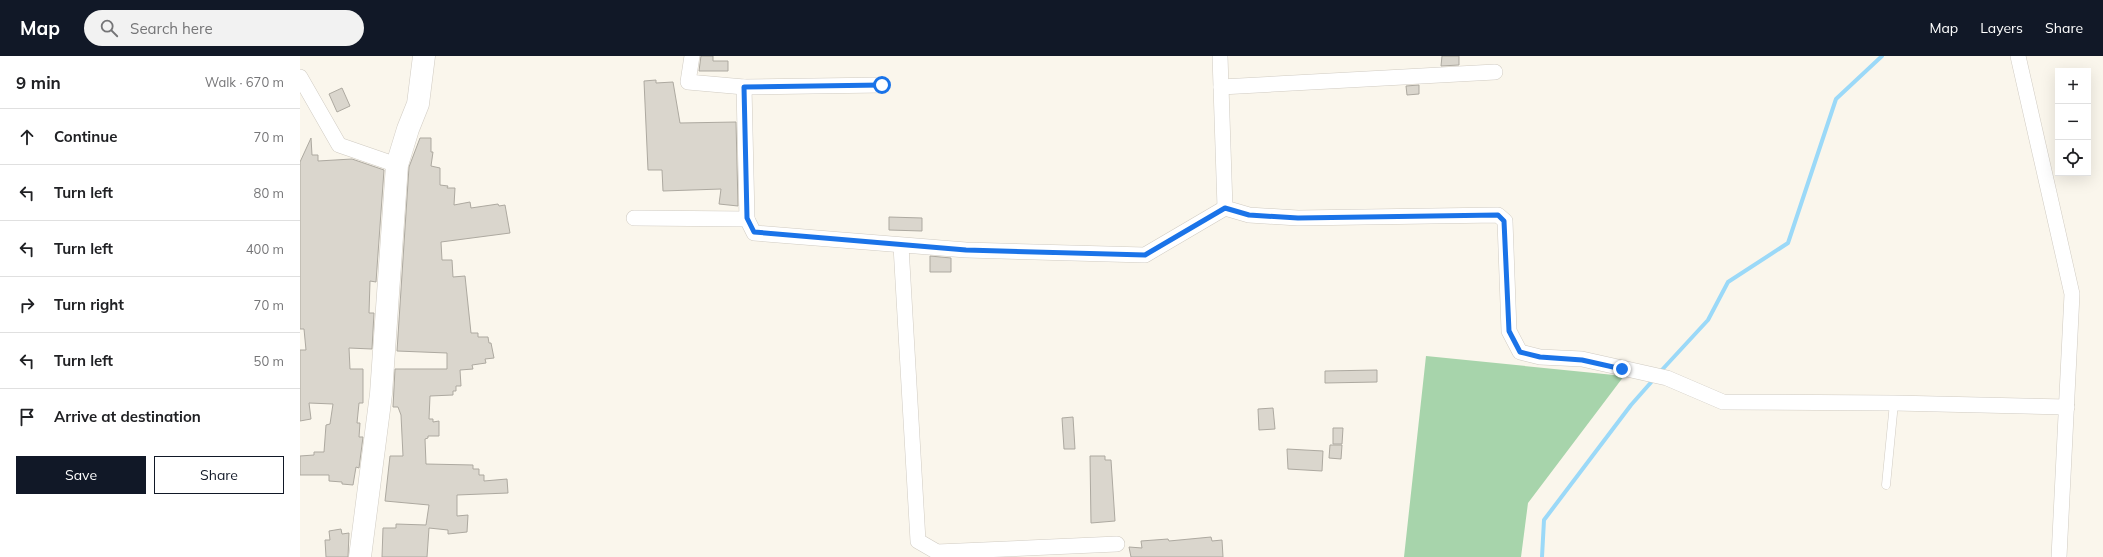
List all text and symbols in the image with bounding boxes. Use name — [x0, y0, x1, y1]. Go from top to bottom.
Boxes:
search box — [84, 10, 364, 46]
text: Map — [20, 16, 60, 40]
icon: search — [98, 17, 120, 39]
text: Search here — [130, 19, 213, 38]
text: Map — [1929, 19, 1958, 37]
text: Layers — [1980, 19, 2023, 37]
text: Share — [2045, 19, 2083, 37]
map controls — [2055, 68, 2091, 176]
button: + — [2055, 68, 2091, 104]
text: 9 min — [16, 72, 61, 93]
text: Walk · 670 m — [205, 74, 284, 90]
route start — [873, 76, 891, 94]
button: − — [2055, 104, 2091, 140]
icon: ahead — [16, 126, 38, 148]
text: Continue — [54, 127, 117, 146]
text: 70 m — [254, 129, 284, 145]
button: locate — [2055, 140, 2091, 176]
icon: left — [16, 182, 38, 204]
text: Turn left — [54, 183, 113, 202]
text: 80 m — [254, 185, 284, 201]
icon: left — [16, 238, 38, 260]
text: Turn left — [54, 239, 113, 258]
text: 400 m — [246, 241, 284, 257]
icon: right — [16, 294, 38, 316]
text: Turn right — [54, 295, 124, 314]
text: 70 m — [254, 297, 284, 313]
icon: left — [16, 350, 38, 372]
text: Turn left — [54, 351, 113, 370]
text: 50 m — [254, 353, 284, 369]
route end — [1613, 360, 1631, 378]
icon: arrive — [16, 406, 38, 428]
text: Arrive at destination — [54, 407, 201, 426]
button: Save — [16, 456, 146, 494]
button: Share — [154, 456, 284, 494]

